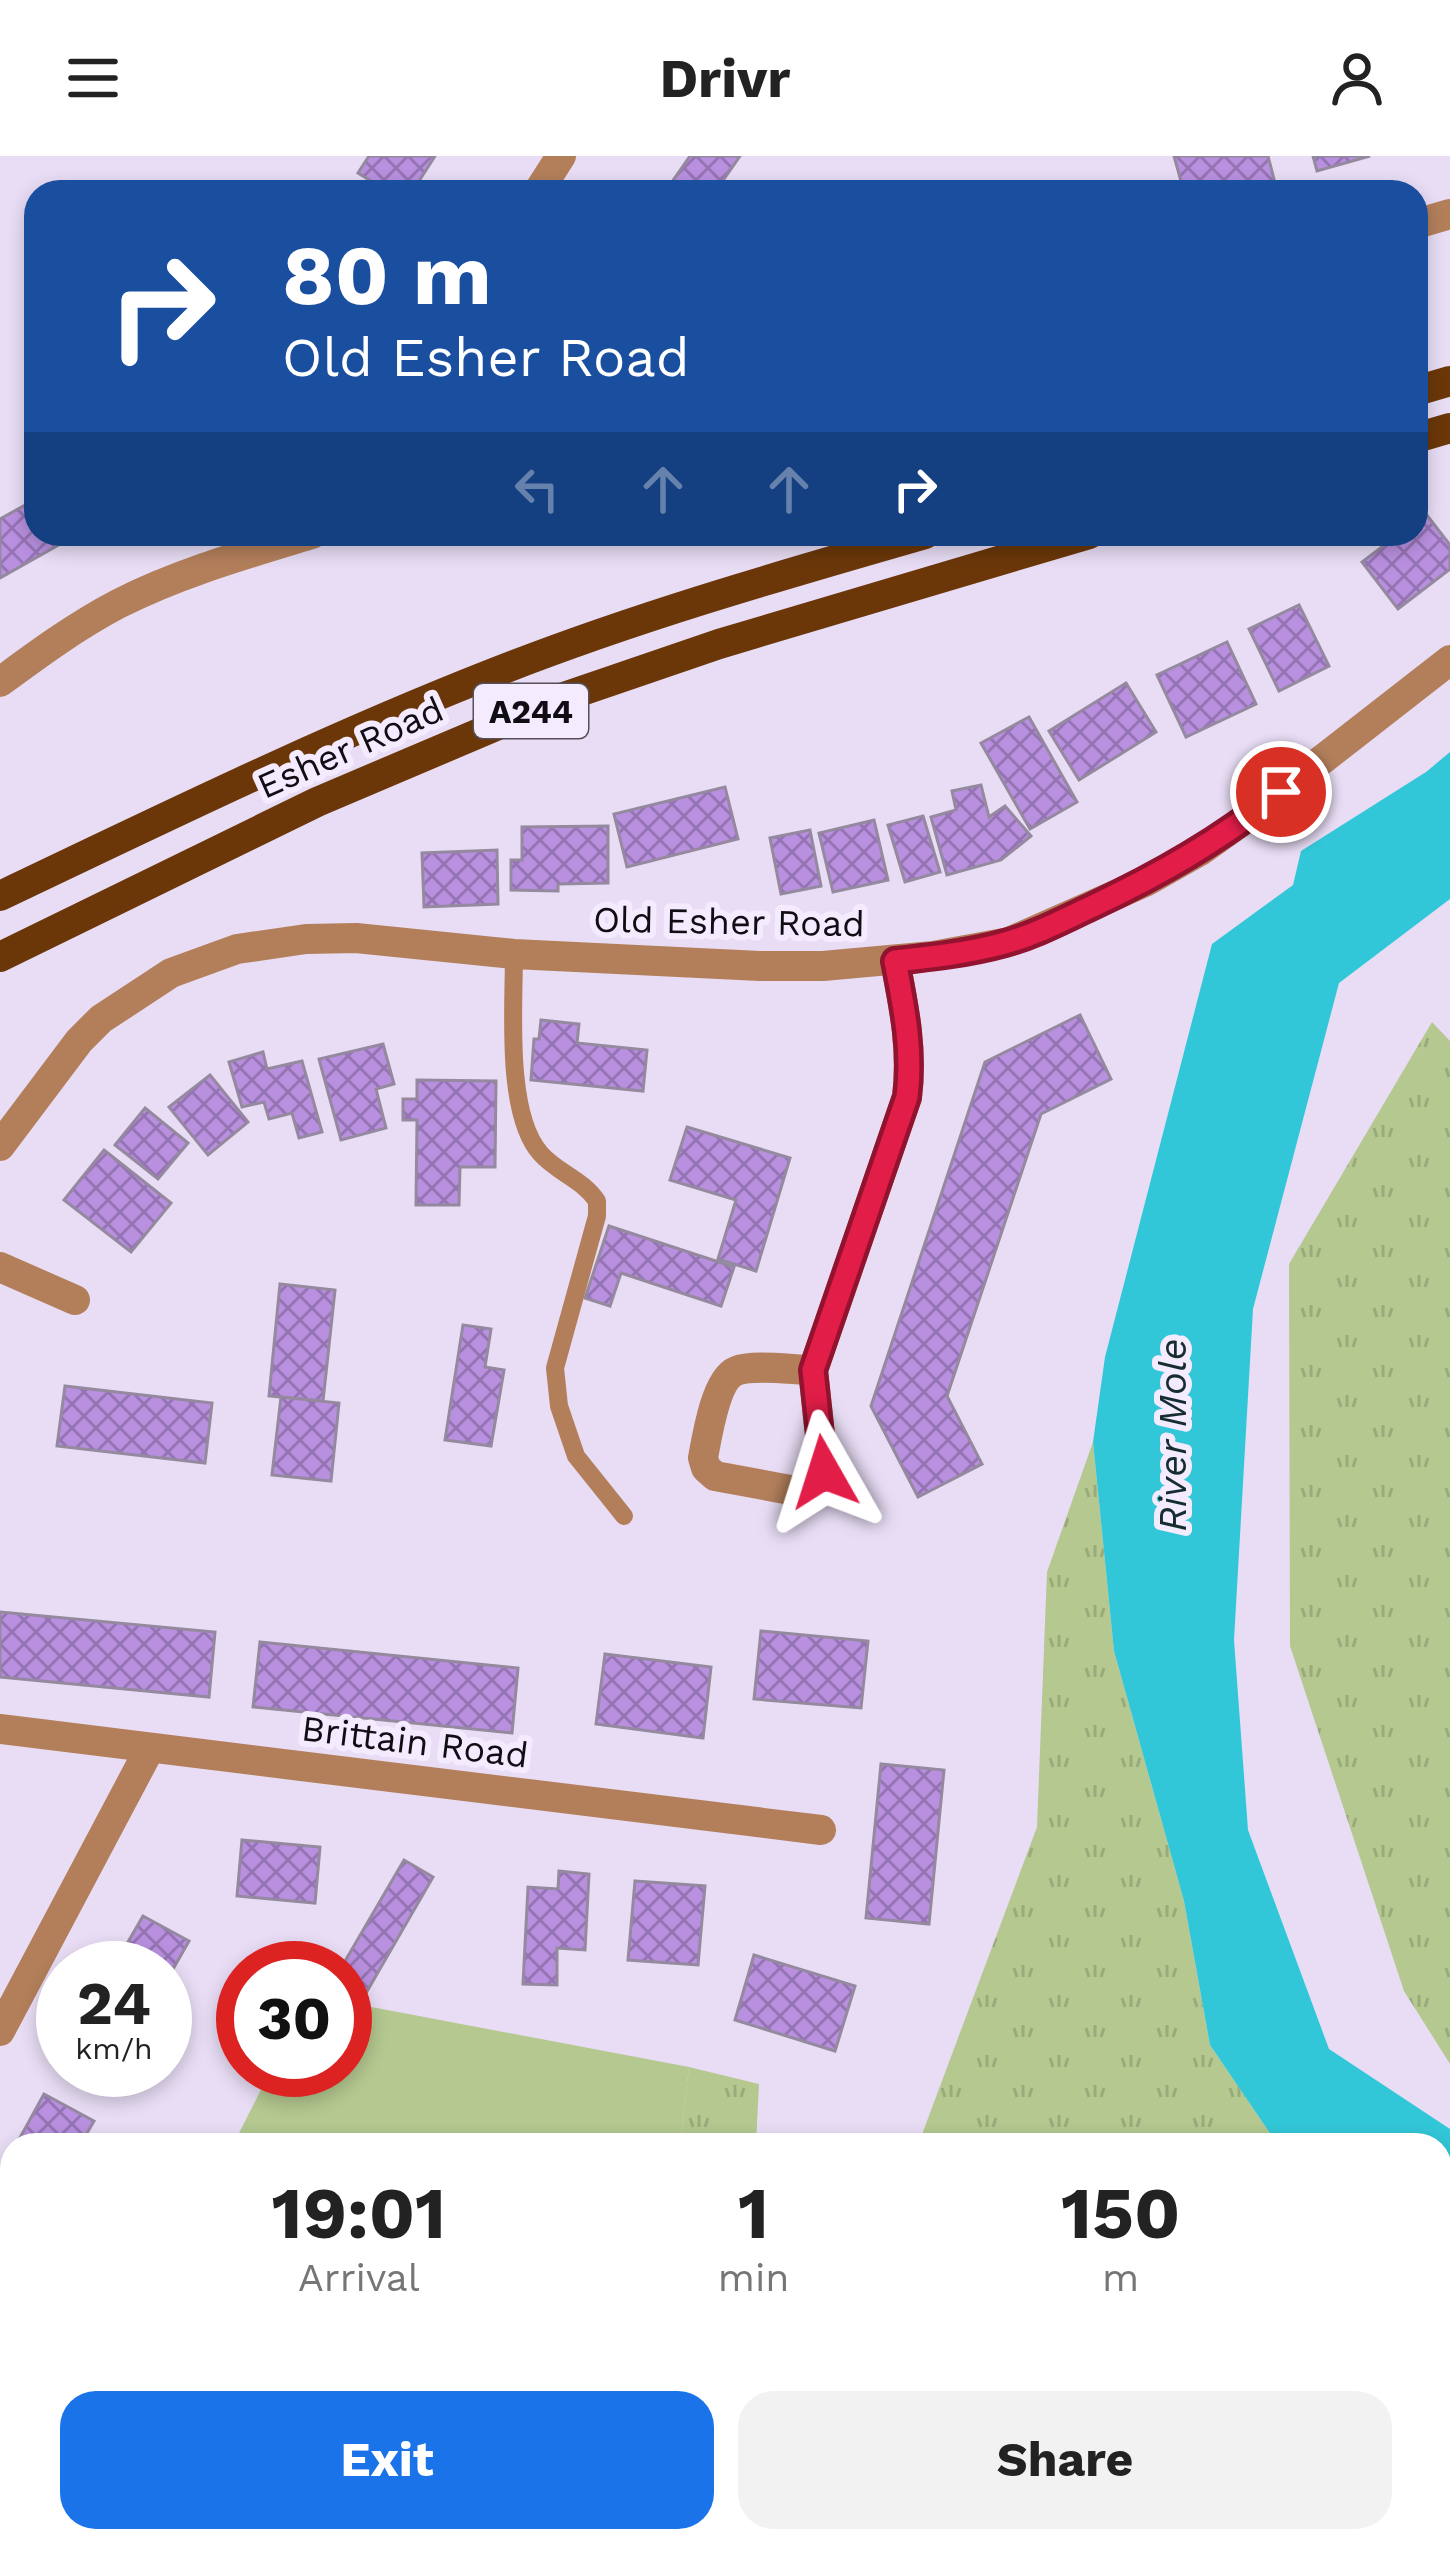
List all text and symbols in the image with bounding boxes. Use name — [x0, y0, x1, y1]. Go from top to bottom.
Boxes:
icon: menu — [60, 45, 126, 111]
icon: person — [1324, 45, 1390, 111]
text: Drivr — [659, 47, 791, 110]
text: 80 m — [282, 226, 492, 324]
icon: right — [84, 228, 240, 384]
text: Old Esher Road — [282, 326, 690, 389]
icon: left — [504, 456, 570, 522]
icon: ahead — [630, 456, 696, 522]
icon: ahead — [756, 456, 822, 522]
icon: right — [882, 456, 948, 522]
road number: A244 — [474, 684, 588, 738]
street label: Esher Road — [251, 688, 450, 808]
pin — [1230, 741, 1332, 843]
icon: arrive — [1248, 759, 1314, 825]
street label: Old Esher Road — [593, 899, 865, 945]
water label: River Mole — [1150, 1338, 1195, 1532]
position arrow — [761, 1409, 887, 1535]
street label: Brittain Road — [299, 1707, 531, 1777]
speed limit sign: 30 — [216, 1941, 372, 2097]
text: 24 — [77, 1968, 151, 2039]
text: km/h — [75, 2031, 153, 2066]
text: 19:01 — [272, 2171, 446, 2255]
text: 1 — [738, 2171, 769, 2255]
text: 150 — [1061, 2171, 1180, 2255]
text: Arrival — [298, 2255, 420, 2300]
text: min — [718, 2255, 789, 2300]
text: m — [1102, 2255, 1139, 2300]
button: Exit — [60, 2391, 714, 2529]
button: Share — [738, 2391, 1392, 2529]

